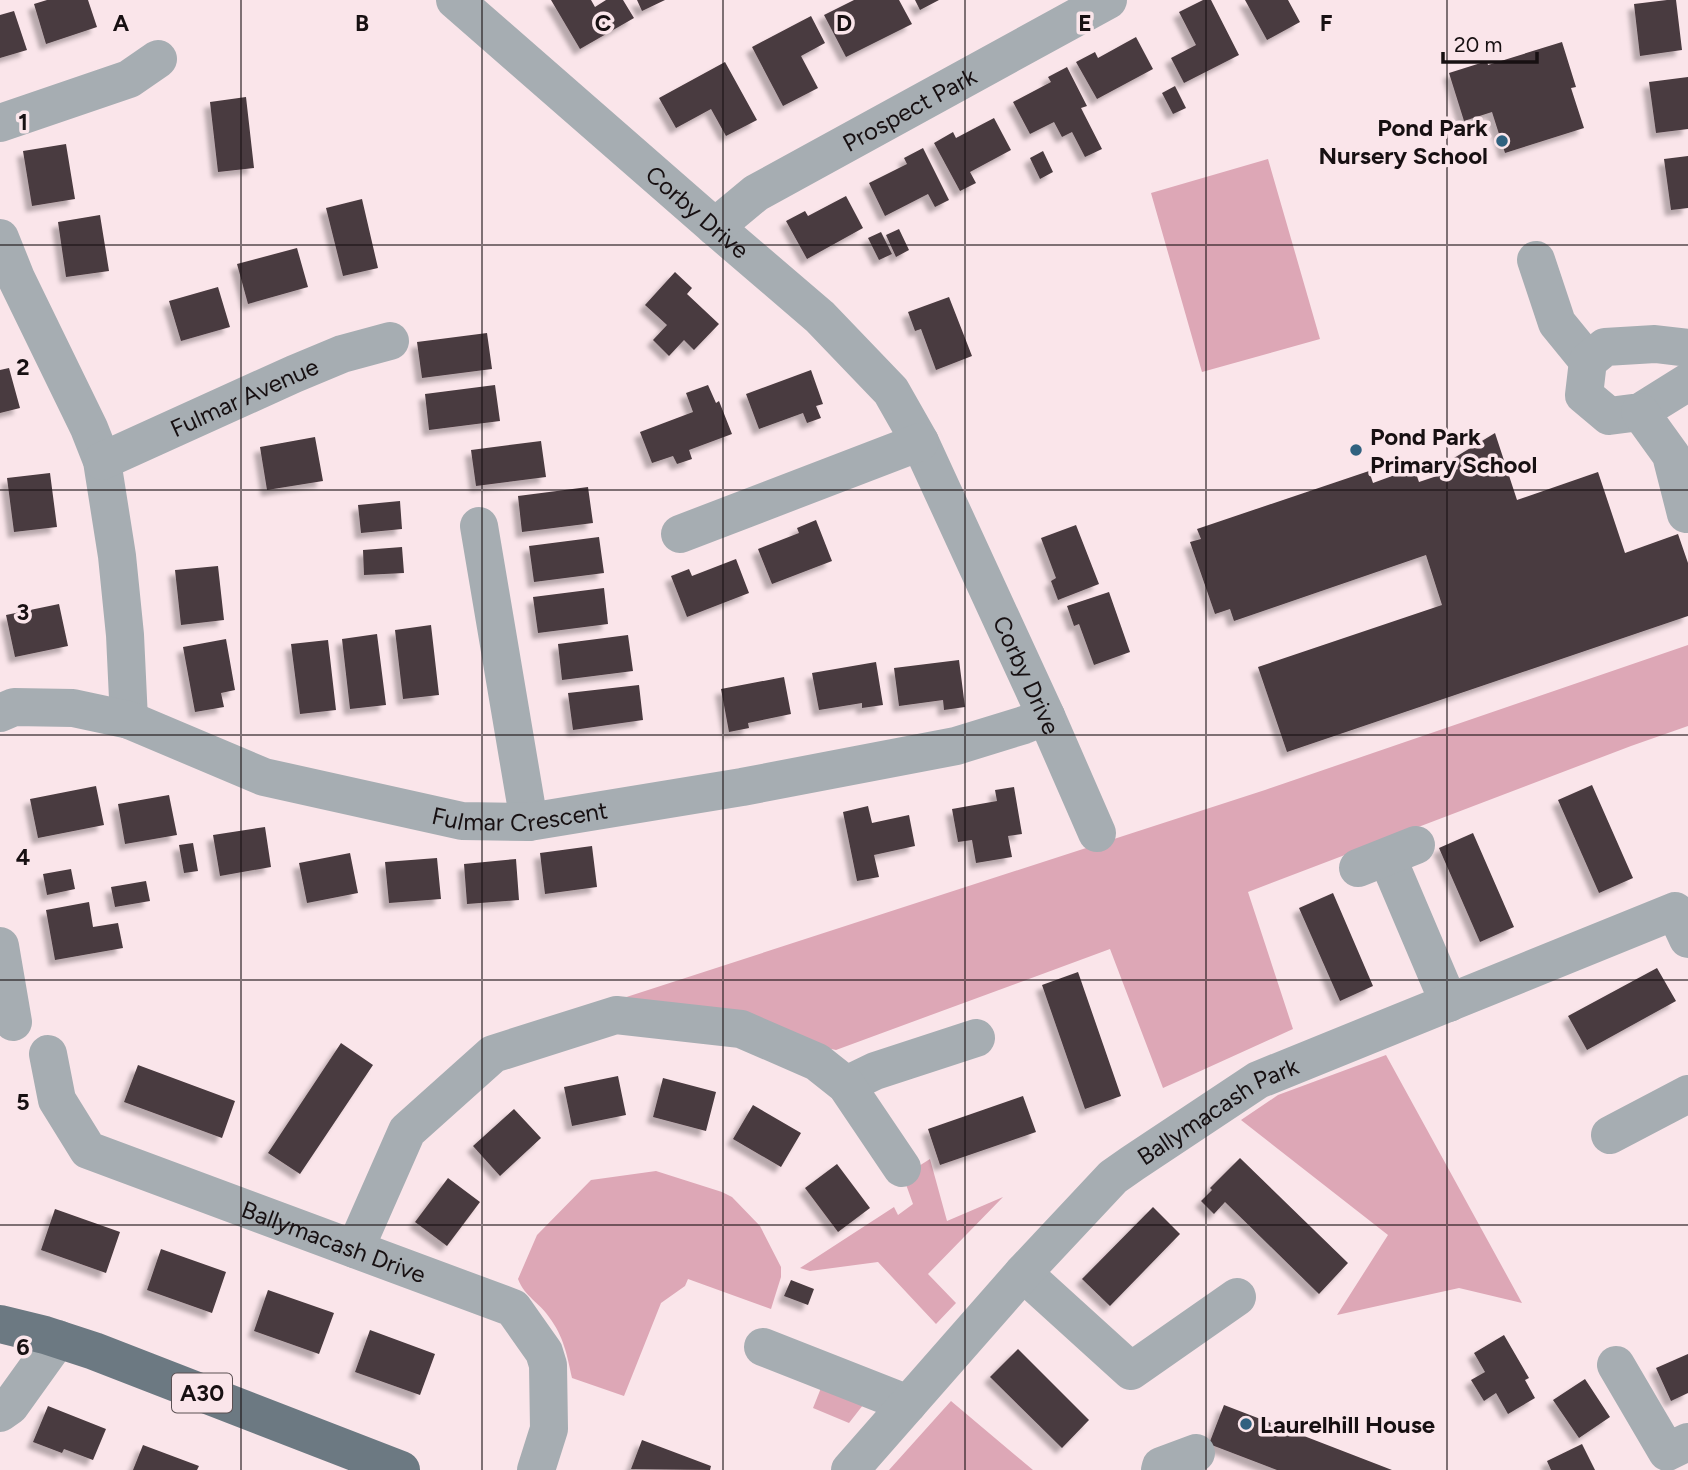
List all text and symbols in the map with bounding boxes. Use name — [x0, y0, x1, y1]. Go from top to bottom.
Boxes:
text: A — [113, 9, 130, 37]
text: B — [355, 9, 369, 37]
text: C — [595, 9, 612, 37]
text: D — [836, 9, 852, 37]
text: E — [1078, 9, 1092, 37]
text: F — [1320, 9, 1333, 37]
scale bar — [1443, 21, 1538, 65]
text: 20 m — [1454, 32, 1502, 57]
street label: Prospect Park — [837, 61, 981, 157]
text: 1 — [18, 108, 28, 136]
place label: Pond Park Nursery School — [1318, 113, 1488, 170]
marker: Pond Park Nursery School — [1494, 133, 1510, 149]
street label: Corby Drive — [640, 159, 755, 264]
street label: Fulmar Avenue — [165, 351, 323, 443]
text: 2 — [16, 353, 30, 381]
place label: Pond Park Primary School — [1370, 422, 1537, 479]
marker: Pond Park Primary School — [1348, 442, 1364, 458]
text: 3 — [17, 598, 29, 626]
street label: Corby Drive — [987, 611, 1067, 739]
street label: Fulmar Crescent — [429, 795, 610, 837]
text: 4 — [16, 843, 30, 871]
street label: Ballymacash Park — [1131, 1051, 1303, 1171]
text: 5 — [16, 1088, 30, 1116]
street label: Ballymacash Drive — [238, 1194, 430, 1289]
text: 6 — [16, 1333, 30, 1361]
road number: A30 — [172, 1374, 232, 1412]
place label: Laurelhill House — [1260, 1410, 1435, 1439]
marker: Laurelhill House — [1238, 1416, 1254, 1432]

